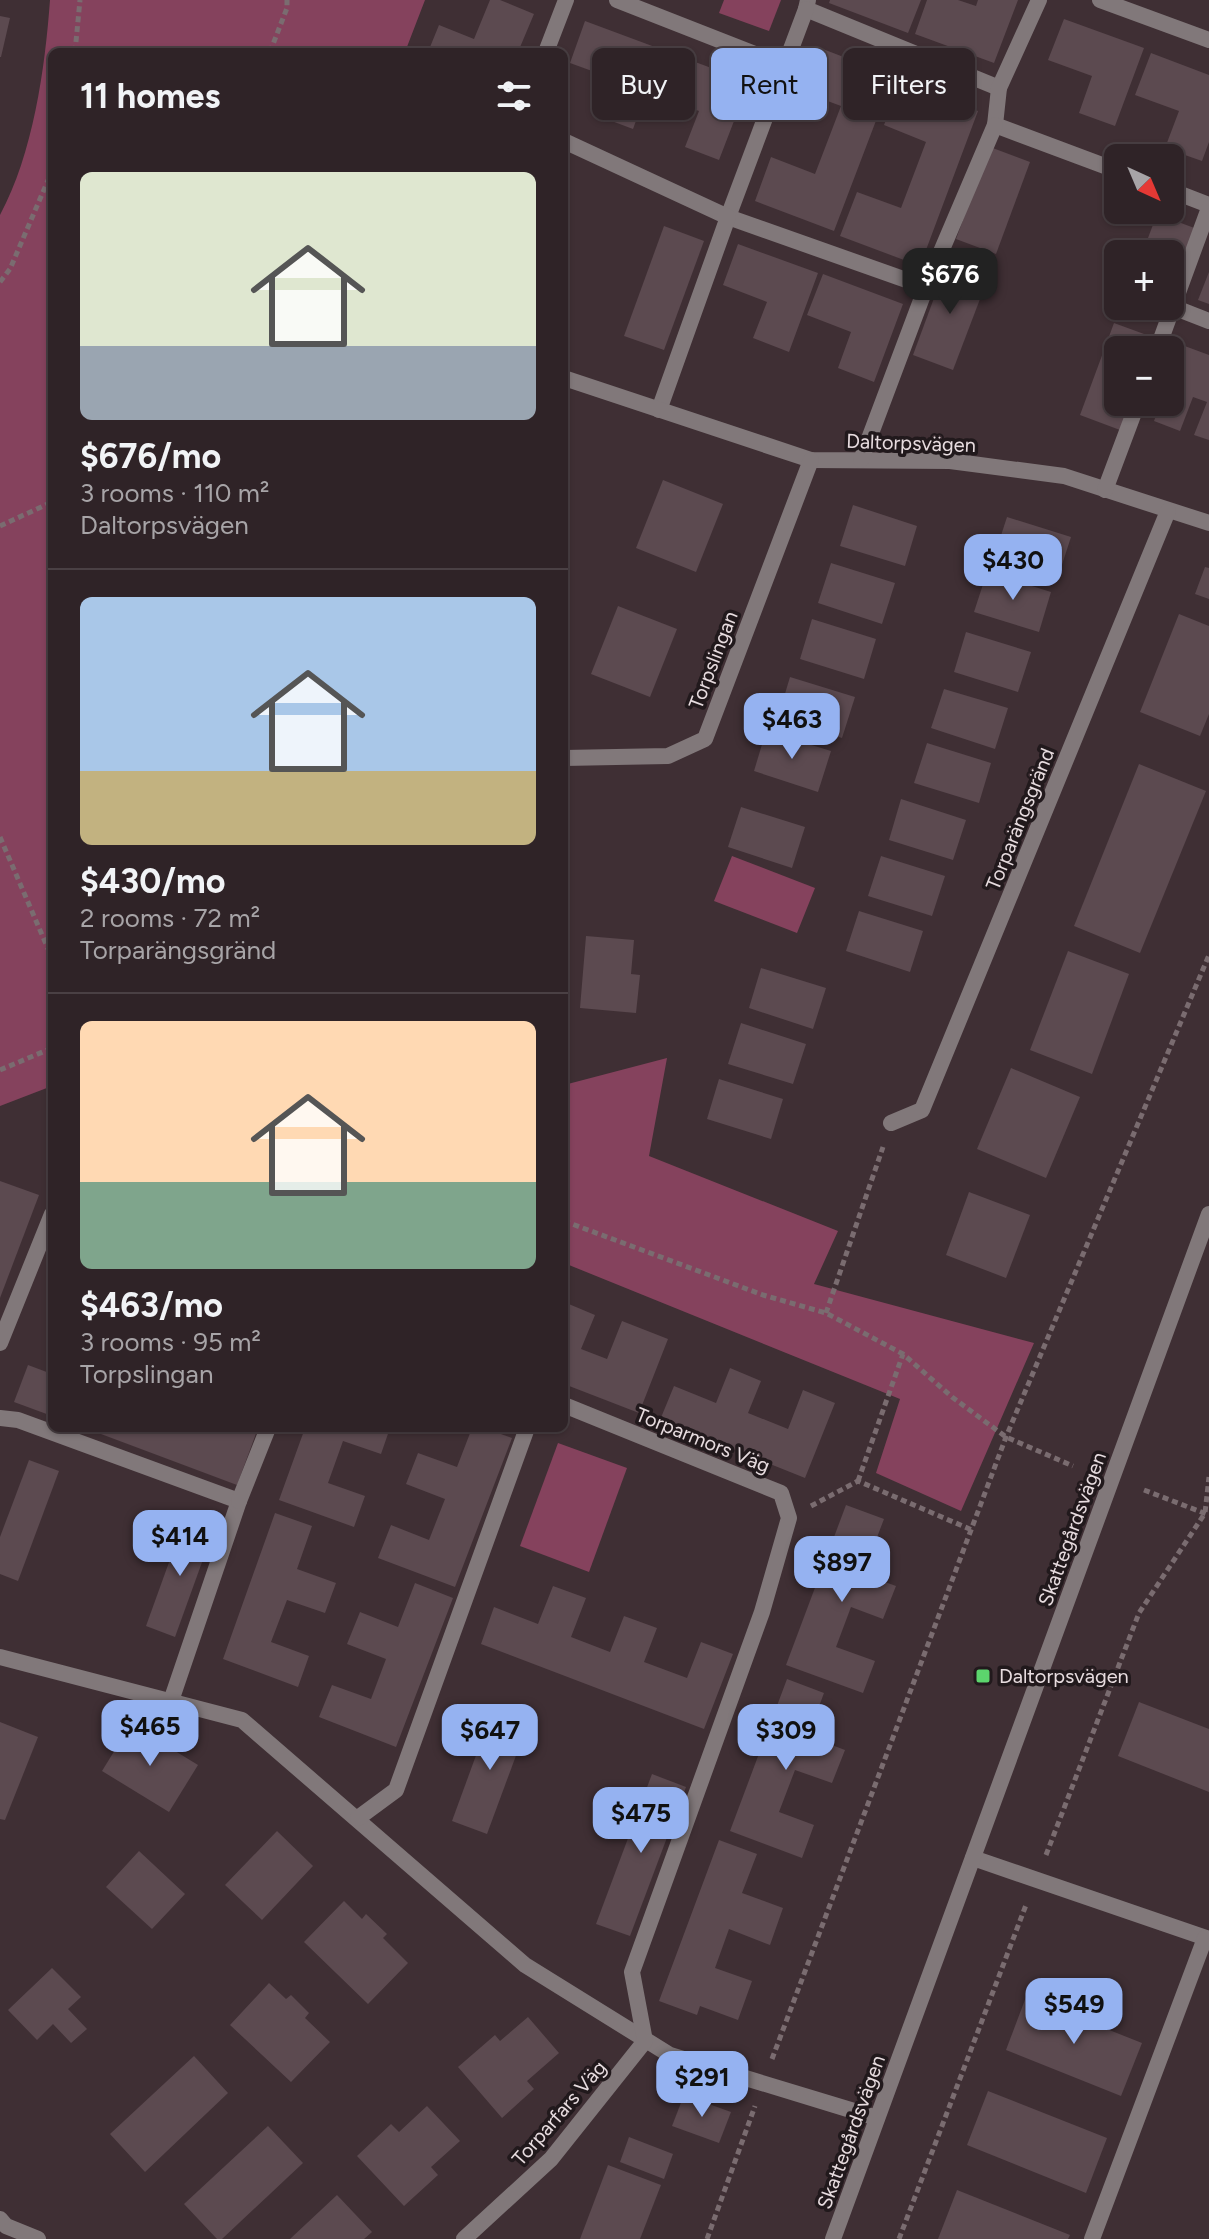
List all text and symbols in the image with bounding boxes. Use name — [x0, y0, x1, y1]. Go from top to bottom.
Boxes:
chip: Buy — [592, 48, 695, 120]
chip: Rent — [711, 48, 827, 120]
chip: Filters — [843, 48, 975, 120]
icon: filters — [492, 74, 536, 118]
text: 11 homes — [80, 76, 220, 117]
north arrow — [1104, 144, 1184, 224]
map controls — [1104, 144, 1184, 416]
icon: home — [236, 224, 380, 368]
button: + — [1104, 240, 1184, 320]
pin: $676 — [903, 248, 997, 316]
text: $676 — [920, 258, 980, 290]
button: − — [1104, 336, 1184, 416]
street label: Daltorpsvägen — [846, 429, 976, 457]
text: $676/mo — [80, 436, 221, 477]
text: 3 rooms · 110 m² — [80, 477, 269, 509]
text: Daltorpsvägen — [80, 509, 249, 541]
pin: $430 — [966, 534, 1060, 602]
text: $430 — [982, 544, 1044, 576]
street label: Torpslingan — [683, 608, 743, 712]
icon: home — [236, 649, 380, 793]
pin: $463 — [745, 693, 839, 761]
text: $463 — [762, 703, 822, 735]
street label: Torparängsgränd — [981, 745, 1059, 893]
text: $430/mo — [80, 861, 225, 902]
text: 2 rooms · 72 m² — [80, 902, 260, 934]
text: Torparängsgränd — [80, 934, 276, 966]
icon: home — [236, 1073, 380, 1217]
text: $463/mo — [80, 1285, 223, 1326]
text: 3 rooms · 95 m² — [80, 1326, 261, 1358]
text: Torpslingan — [80, 1358, 213, 1390]
street label: Torparmors Väg — [633, 1402, 773, 1478]
street label: Skattegårdsvägen — [1033, 1449, 1111, 1609]
pin: $414 — [133, 1510, 227, 1578]
text: $414 — [151, 1520, 209, 1552]
pin: $897 — [795, 1536, 889, 1604]
text: $897 — [812, 1546, 872, 1578]
place label: Daltorpsvägen — [999, 1664, 1129, 1688]
marker: Daltorpsvägen — [974, 1667, 992, 1685]
pin: $465 — [103, 1700, 197, 1768]
pin: $647 — [443, 1704, 537, 1772]
pin: $309 — [739, 1704, 833, 1772]
text: $465 — [119, 1710, 181, 1742]
text: $647 — [460, 1714, 520, 1746]
text: $309 — [756, 1714, 816, 1746]
pin: $475 — [594, 1787, 688, 1855]
text: $475 — [611, 1797, 671, 1829]
pin: $549 — [1027, 1978, 1121, 2046]
text: $549 — [1043, 1988, 1105, 2020]
pin: $291 — [655, 2051, 749, 2119]
street label: Skattegårdsvägen — [812, 2052, 890, 2212]
street label: Torparfars Väg — [507, 2056, 611, 2170]
text: $291 — [674, 2061, 730, 2093]

